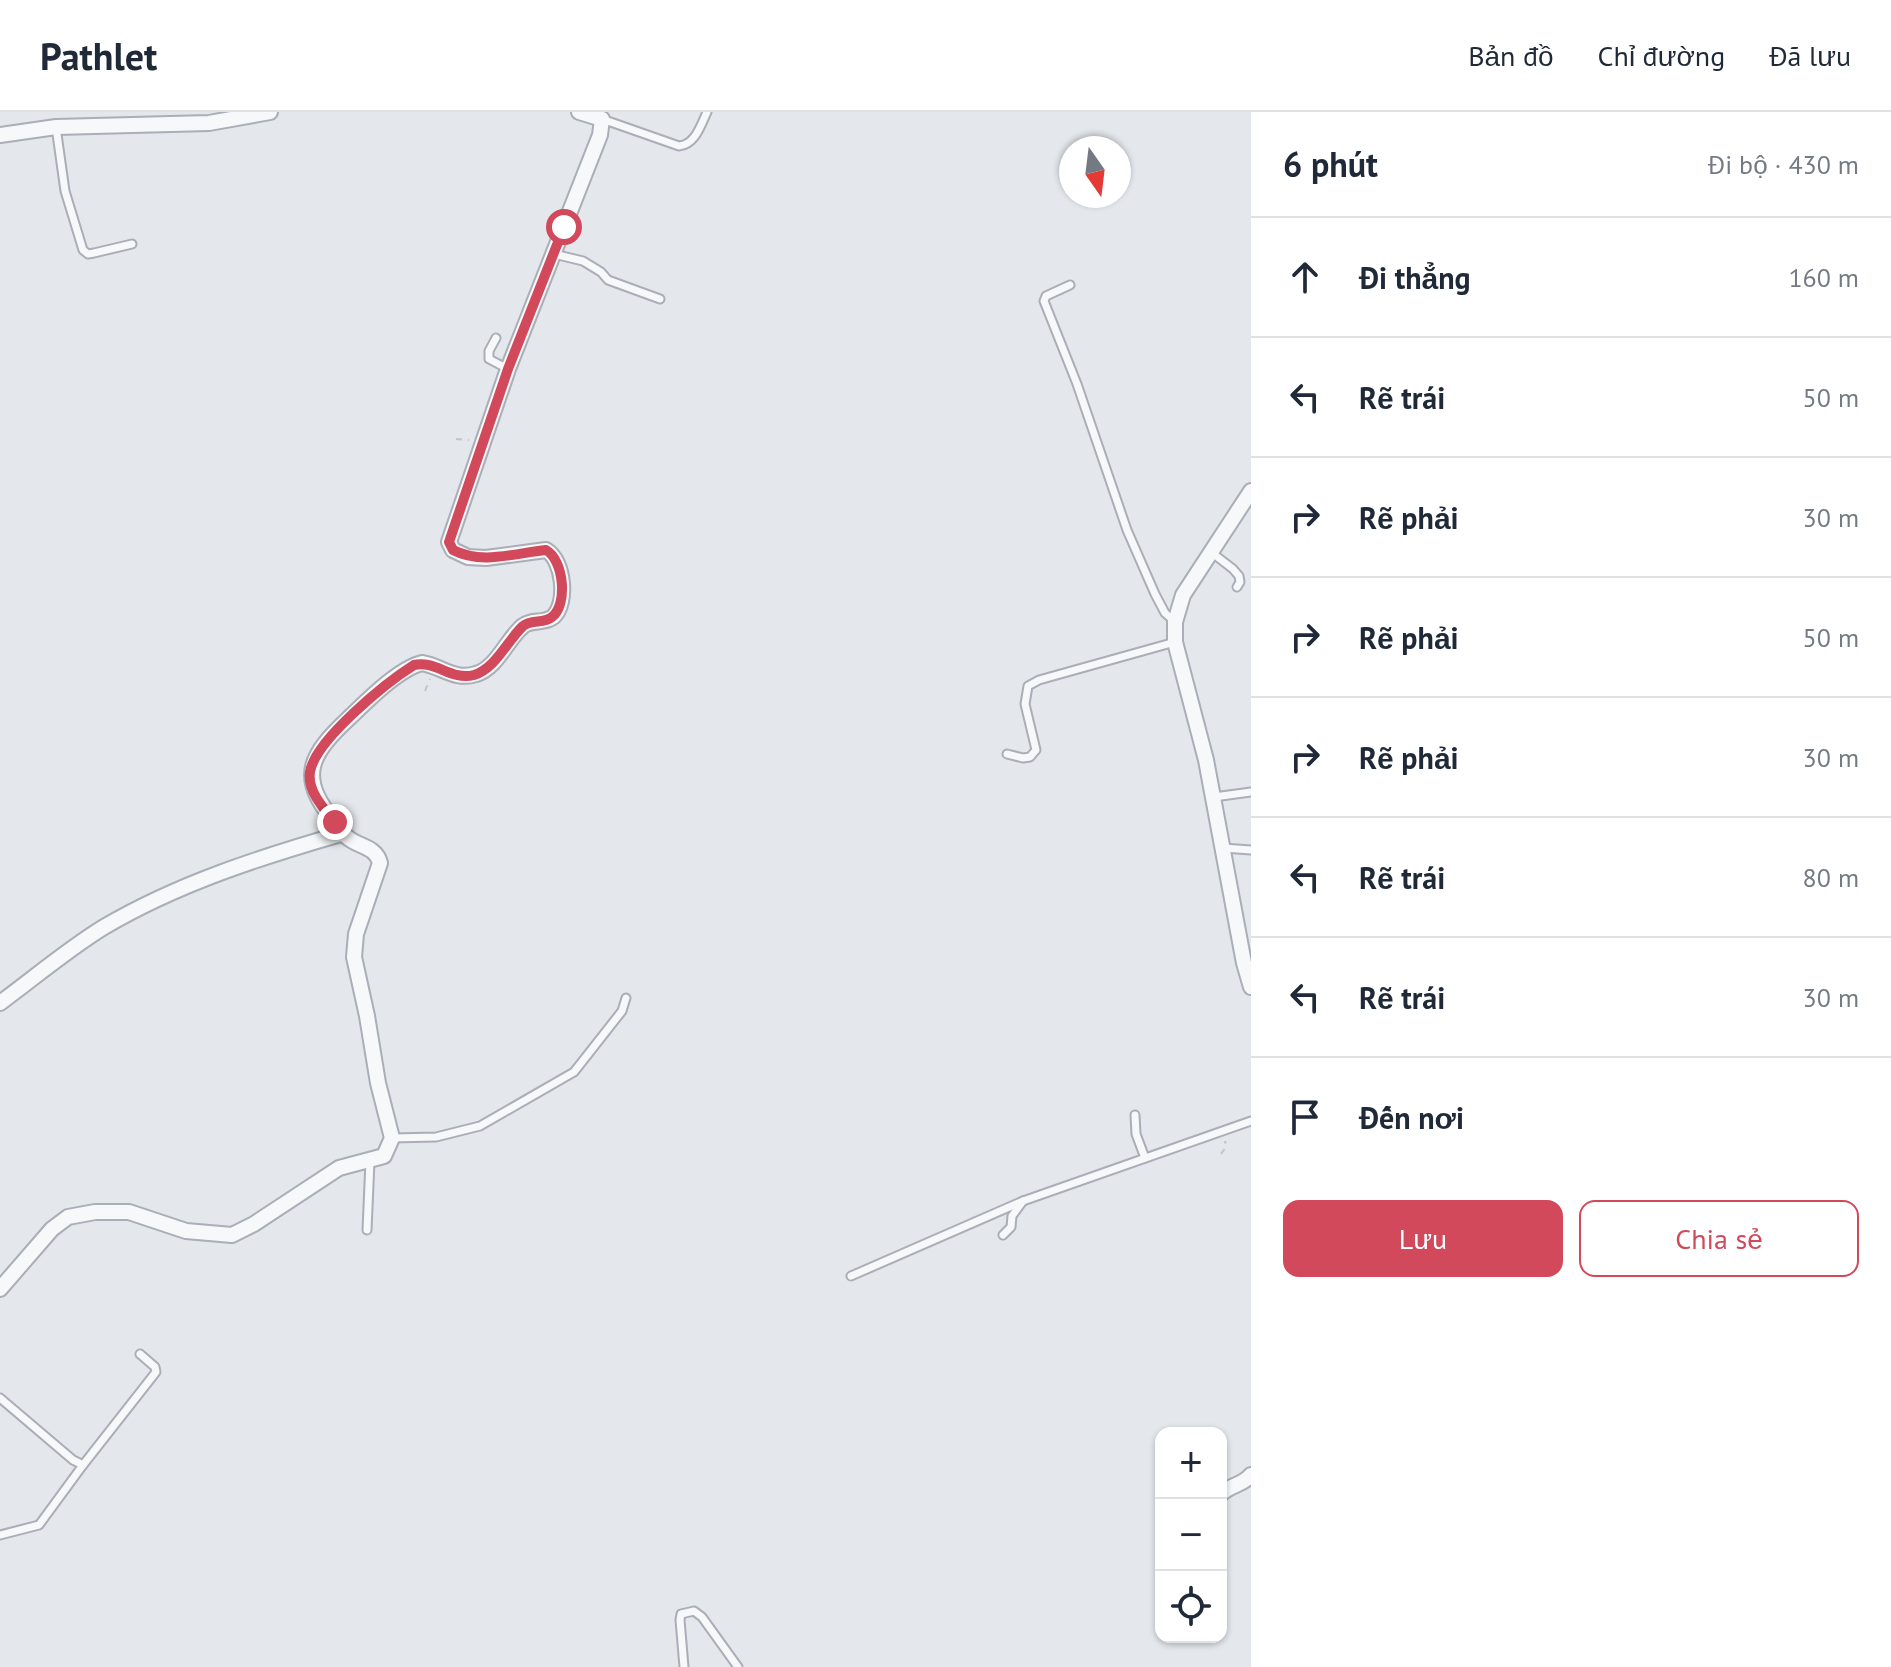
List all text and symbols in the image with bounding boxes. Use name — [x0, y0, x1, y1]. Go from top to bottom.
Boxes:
text: Pathlet — [40, 31, 157, 80]
text: Bản đồ — [1468, 37, 1554, 74]
text: Chỉ đường — [1598, 37, 1725, 74]
text: Đã lưu — [1769, 37, 1851, 74]
north arrow — [1059, 136, 1131, 208]
text: 6 phút — [1283, 142, 1378, 186]
text: Đi bộ · 430 m — [1708, 148, 1859, 181]
route start — [546, 209, 582, 245]
icon: ahead — [1283, 255, 1327, 299]
text: Đi thẳng — [1359, 258, 1471, 297]
text: 160 m — [1788, 261, 1859, 294]
icon: left — [1283, 375, 1327, 419]
text: Rẽ trái — [1359, 378, 1445, 417]
text: 50 m — [1803, 381, 1859, 414]
icon: right — [1283, 495, 1327, 539]
text: Rẽ phải — [1359, 498, 1459, 537]
text: 30 m — [1803, 501, 1859, 534]
icon: right — [1283, 615, 1327, 659]
text: Rẽ phải — [1359, 618, 1459, 657]
text: 50 m — [1803, 621, 1859, 654]
icon: right — [1283, 735, 1327, 779]
text: Rẽ phải — [1359, 738, 1459, 777]
text: 30 m — [1803, 741, 1859, 774]
route end — [317, 804, 353, 840]
icon: left — [1283, 855, 1327, 899]
text: Rẽ trái — [1359, 858, 1445, 897]
text: 80 m — [1803, 861, 1859, 894]
icon: left — [1283, 975, 1327, 1019]
text: Rẽ trái — [1359, 978, 1445, 1017]
text: 30 m — [1803, 981, 1859, 1014]
icon: arrive — [1283, 1095, 1327, 1139]
text: Đến nơi — [1359, 1098, 1464, 1137]
button: Lưu — [1283, 1200, 1563, 1277]
button: Chia sẻ — [1579, 1200, 1859, 1277]
map controls — [1155, 1427, 1227, 1643]
button: + — [1155, 1427, 1227, 1499]
button: − — [1155, 1499, 1227, 1571]
button: locate — [1155, 1571, 1227, 1643]

